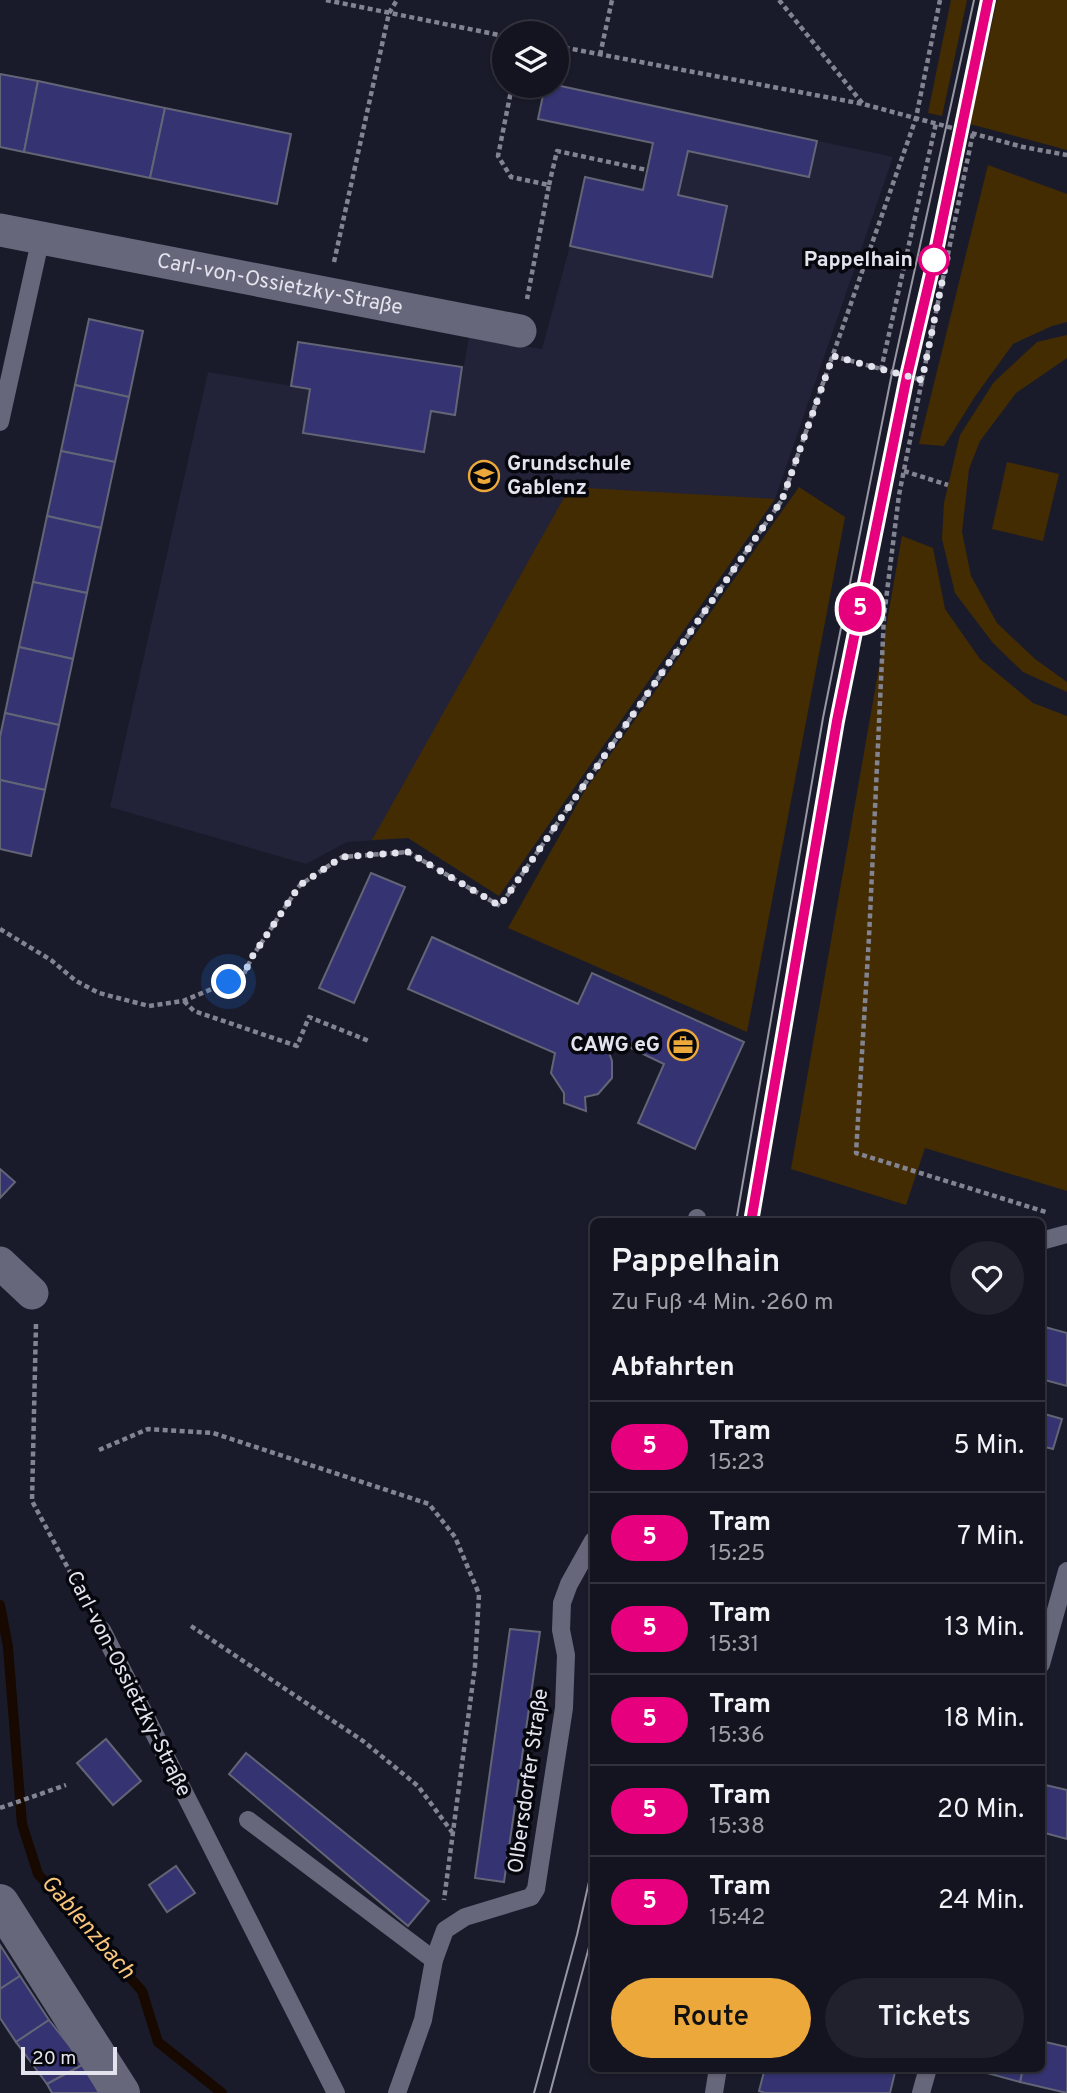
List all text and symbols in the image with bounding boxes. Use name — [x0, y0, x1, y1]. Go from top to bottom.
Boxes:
map controls — [492, 21, 569, 98]
button: layers — [492, 21, 569, 98]
marker: Pappelhain — [919, 245, 949, 275]
street label: Carl-von-Ossietzky-Straße — [155, 247, 405, 321]
place label: Pappelhain — [804, 247, 913, 274]
place label: Grundschule Gablenz — [507, 451, 631, 502]
school or university icon: Grundschule Gablenz — [467, 459, 501, 493]
line badge: 5 — [837, 586, 883, 632]
text: 5 — [853, 594, 867, 624]
your location — [211, 964, 246, 999]
office icon: CAWG eG — [666, 1028, 700, 1062]
place label: CAWG eG — [570, 1032, 660, 1059]
button: heart — [950, 1241, 1024, 1315]
text: Pappelhain — [611, 1242, 781, 1284]
text: Zu Fuß · 4 Min. · 260 m — [611, 1289, 834, 1318]
text: Abfahrten — [611, 1352, 735, 1385]
text: Tram — [709, 1416, 771, 1449]
text: 5 Min. — [954, 1430, 1024, 1463]
text: 5 — [642, 1432, 657, 1462]
text: 15:23 — [709, 1449, 765, 1478]
text: Tram — [709, 1507, 771, 1540]
text: 7 Min. — [957, 1521, 1024, 1554]
text: 5 — [642, 1523, 657, 1553]
text: 15:25 — [709, 1540, 765, 1569]
street label: Carl-von-Ossietzky-Straße — [59, 1567, 197, 1801]
text: Tram — [709, 1598, 771, 1631]
text: 13 Min. — [944, 1612, 1024, 1645]
text: 5 — [642, 1614, 657, 1644]
text: 15:31 — [709, 1631, 759, 1660]
street label: Olbersdorfer Straße — [503, 1687, 555, 1875]
text: Tram — [709, 1689, 771, 1722]
text: 18 Min. — [944, 1703, 1024, 1736]
text: 5 — [642, 1705, 657, 1735]
text: 15:36 — [709, 1722, 765, 1751]
text: Tram — [709, 1780, 771, 1813]
text: 20 Min. — [937, 1794, 1024, 1827]
text: 5 — [642, 1796, 657, 1826]
text: 15:38 — [709, 1813, 765, 1842]
water label: Gablenzbach — [34, 1870, 141, 1987]
text: Tram — [709, 1871, 771, 1904]
text: 24 Min. — [938, 1885, 1024, 1918]
text: 5 — [642, 1887, 657, 1917]
text: 15:42 — [709, 1904, 765, 1933]
button: Route — [611, 1978, 811, 2058]
button: Tickets — [825, 1978, 1024, 2058]
scale bar — [21, 2044, 117, 2076]
text: 20 m — [32, 2047, 76, 2071]

